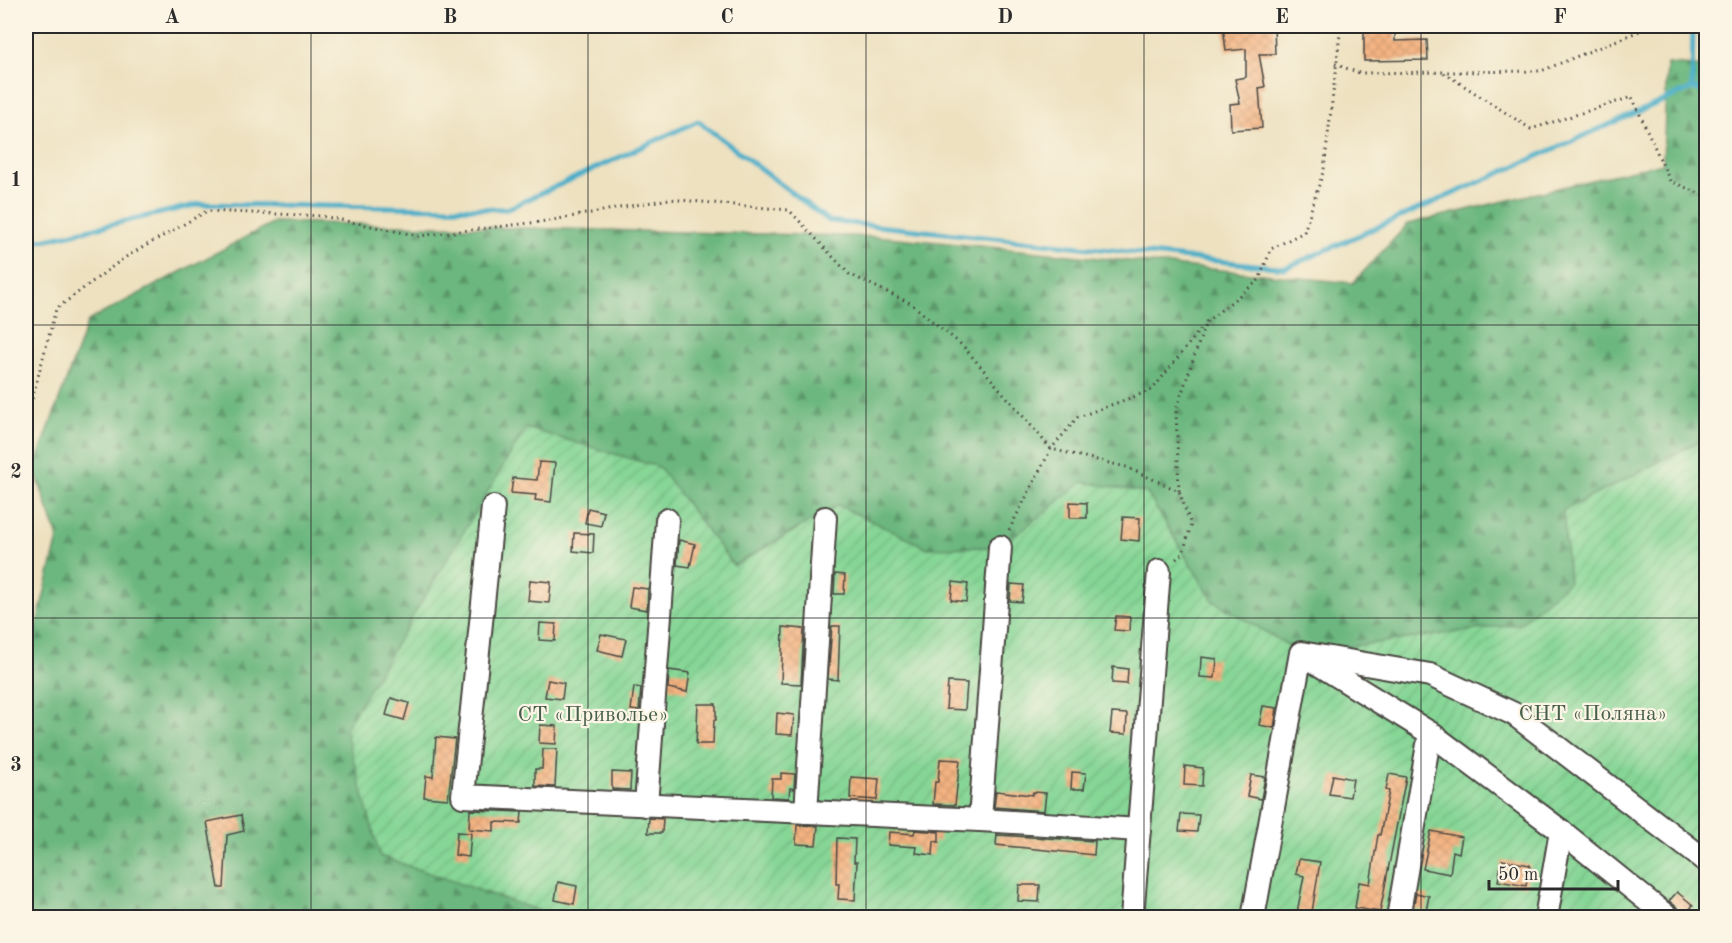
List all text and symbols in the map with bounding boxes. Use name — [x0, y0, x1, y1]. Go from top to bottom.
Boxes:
text: A — [164, 8, 180, 28]
text: B — [443, 8, 457, 28]
text: C — [720, 8, 734, 28]
text: D — [997, 8, 1013, 28]
text: E — [1275, 8, 1289, 28]
text: F — [1553, 8, 1567, 28]
text: 1 — [10, 171, 22, 191]
text: 2 — [10, 463, 22, 483]
park label: СНТ «Поляна» — [1519, 703, 1667, 725]
park label: СТ «Приволье» — [517, 704, 669, 726]
text: 3 — [10, 756, 22, 776]
scale bar — [1489, 853, 1618, 891]
text: 50 m — [1498, 866, 1538, 884]

